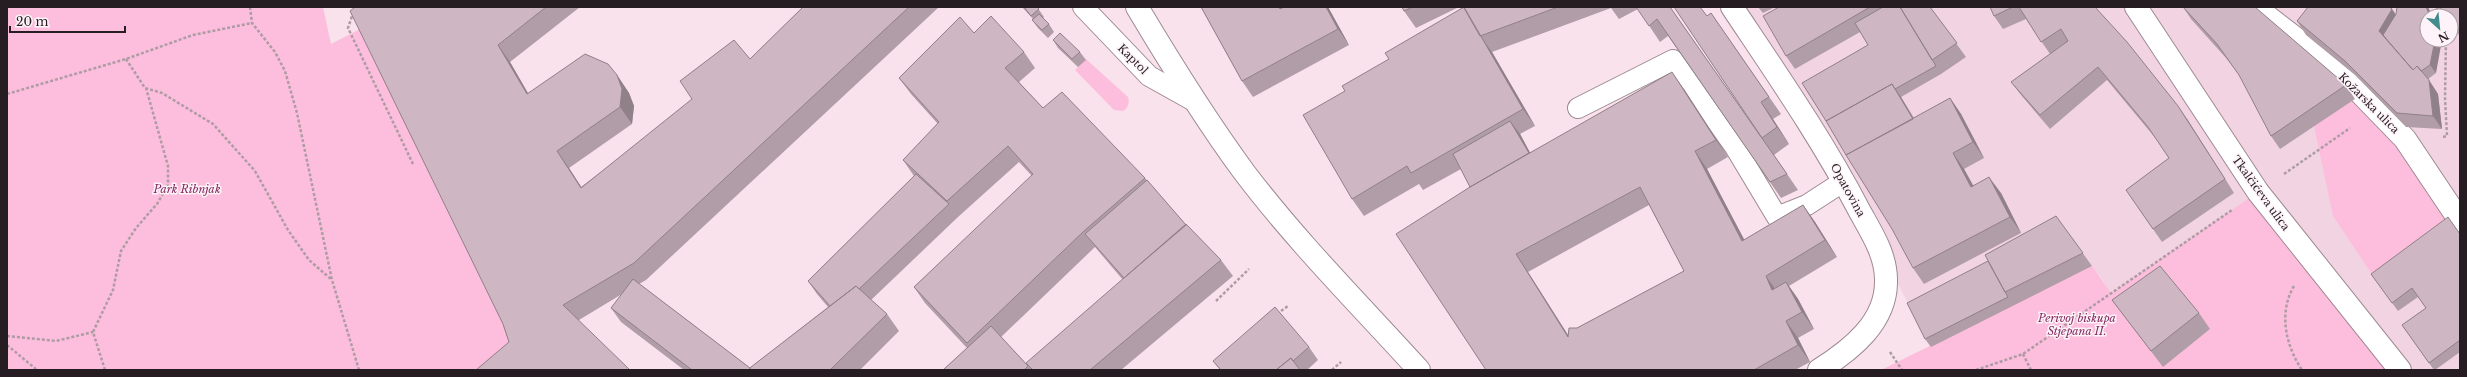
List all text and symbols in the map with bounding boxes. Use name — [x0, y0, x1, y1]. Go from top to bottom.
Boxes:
scale bar — [10, 8, 125, 34]
north arrow — [2419, 8, 2459, 48]
text: 20 m — [16, 14, 48, 29]
text: N — [2435, 28, 2451, 46]
street label: Kaptol — [1115, 41, 1151, 77]
street label: Kožarska ulica — [2336, 70, 2403, 137]
street label: Tkalčićeva ulica — [2229, 153, 2293, 234]
street label: Opatovina — [1828, 161, 1869, 220]
park label: Park Ribnjak — [152, 182, 221, 196]
park label: Perivoj biskupa Stjepana II. — [2037, 311, 2116, 338]

